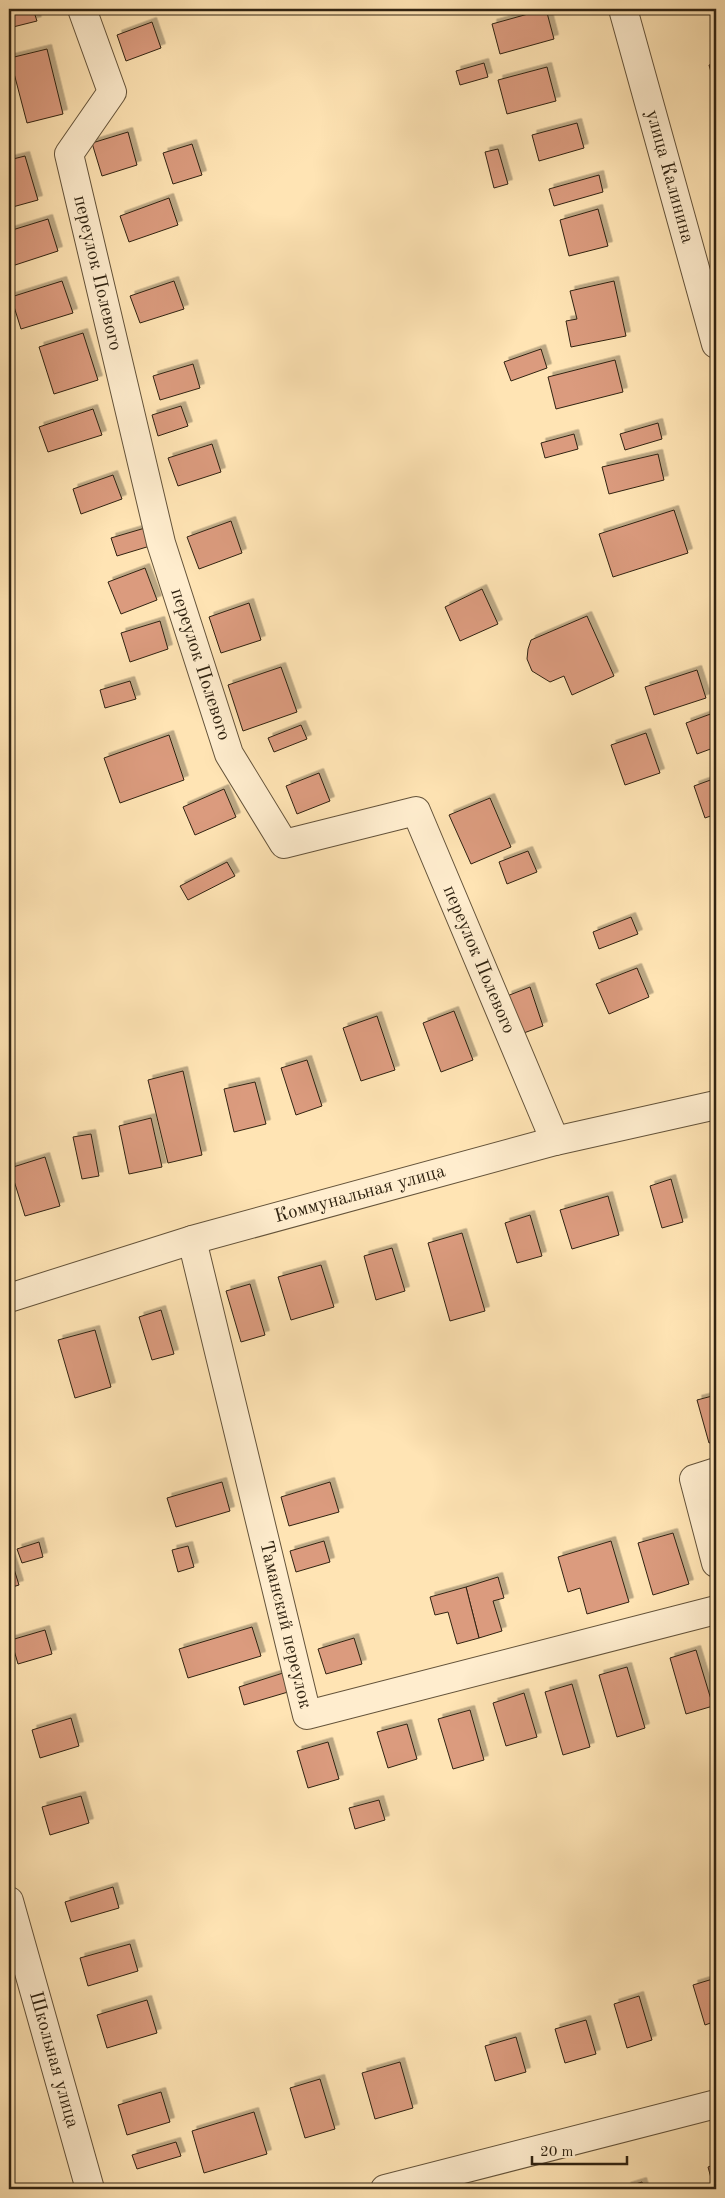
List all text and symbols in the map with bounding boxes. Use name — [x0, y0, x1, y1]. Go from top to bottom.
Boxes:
street label: улица Калинина — [642, 108, 697, 246]
street label: переулок Полевого — [70, 194, 125, 352]
street label: переулок Полевого — [167, 586, 234, 743]
street label: переулок Полевого — [439, 883, 518, 1037]
street label: Коммунальная улица — [272, 1162, 448, 1227]
street label: Таманский переулок — [256, 1539, 315, 1711]
street label: Школьная улица — [25, 1989, 82, 2131]
scale bar — [532, 2133, 628, 2165]
text: 20 m — [540, 2145, 574, 2160]

